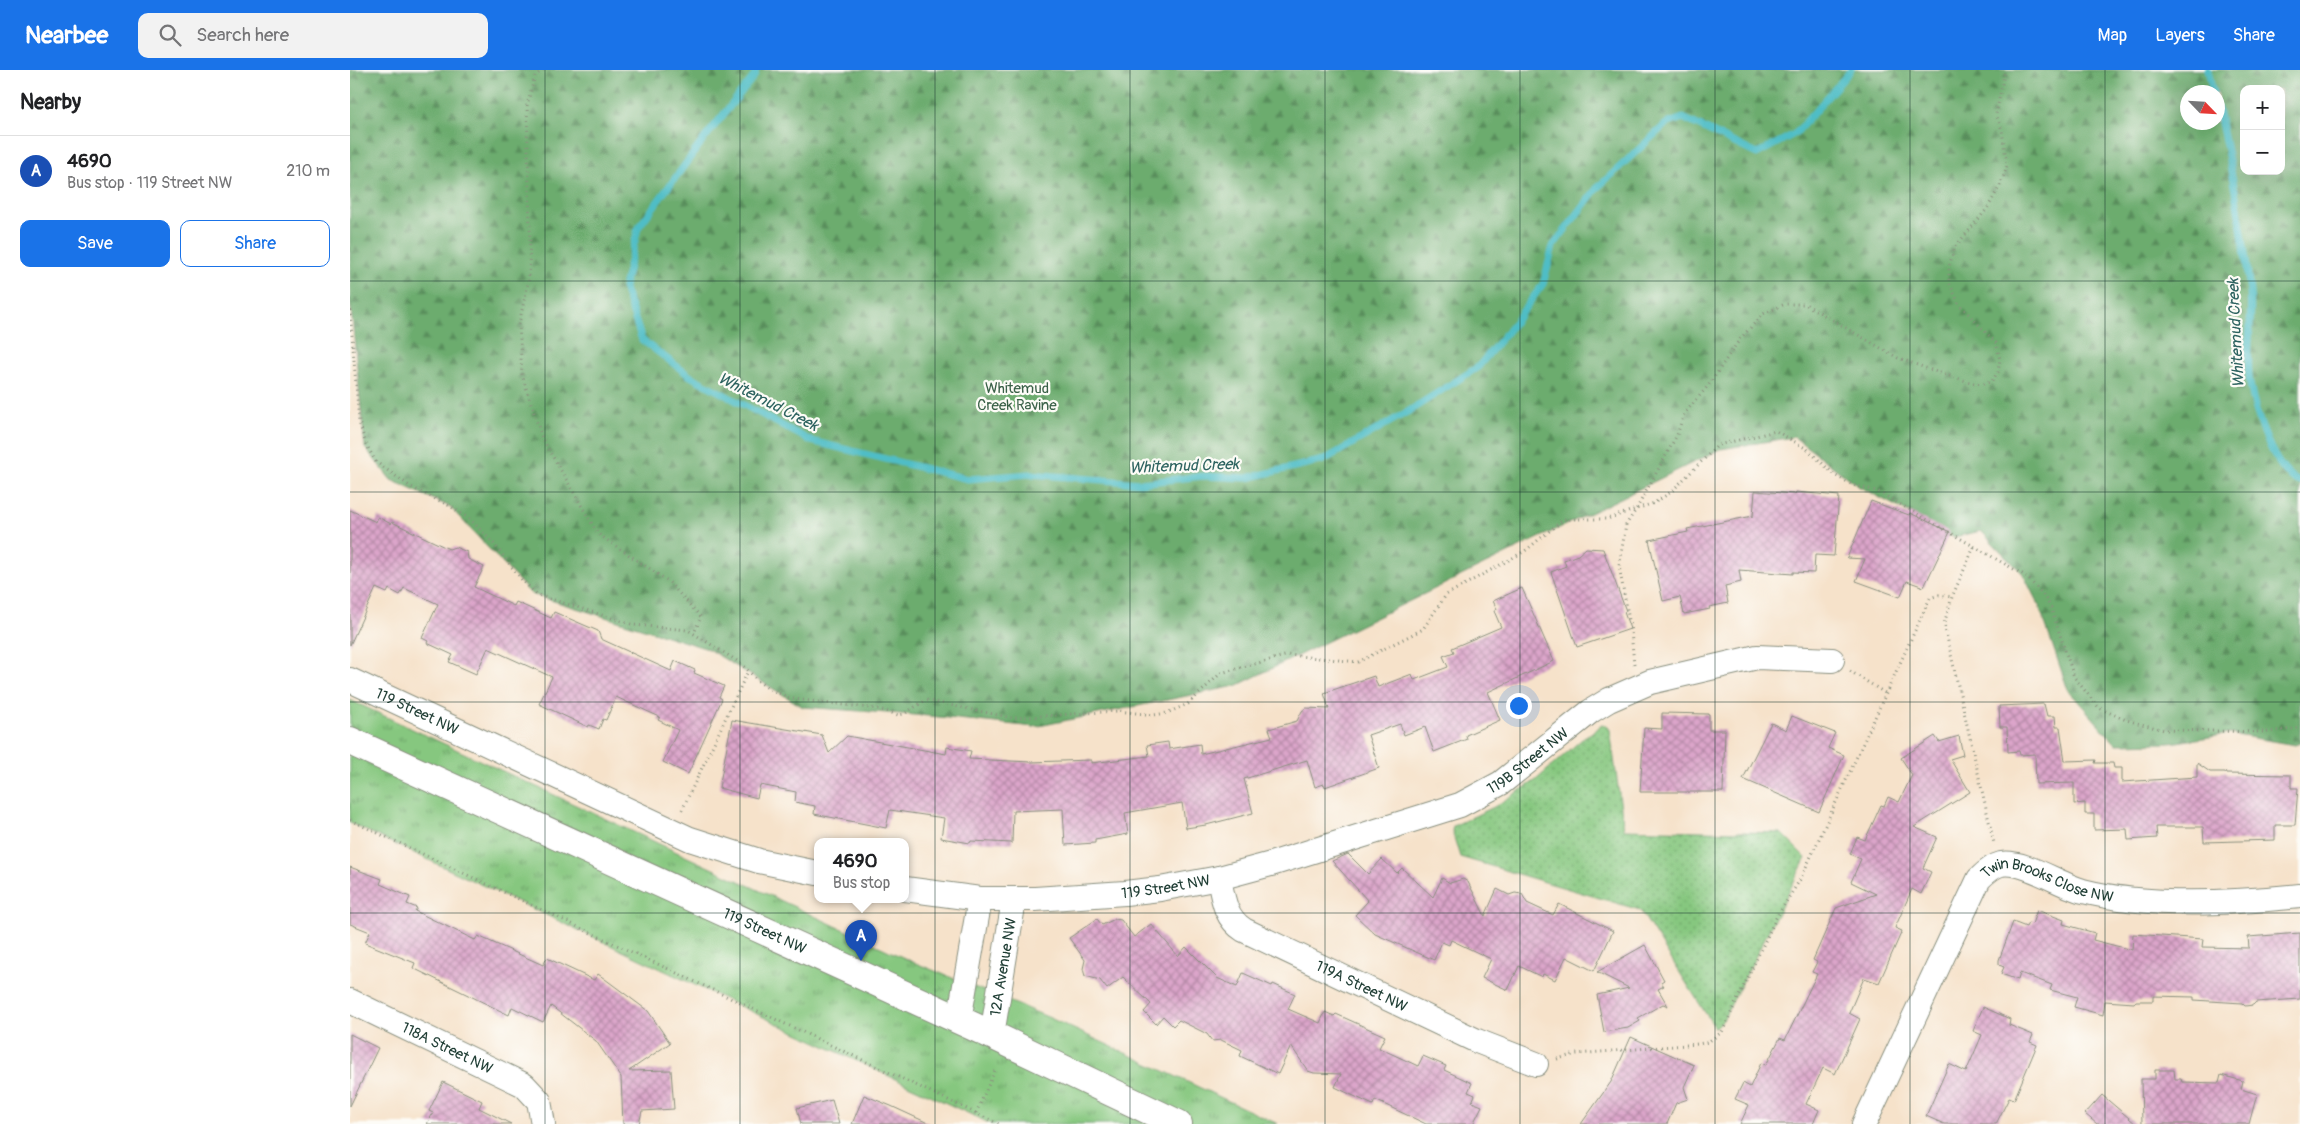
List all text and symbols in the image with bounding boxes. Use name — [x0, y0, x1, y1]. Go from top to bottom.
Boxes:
search box — [138, 13, 488, 58]
text: Nearbee — [25, 21, 108, 50]
icon: search — [156, 21, 184, 49]
text: Search here — [196, 23, 289, 47]
text: Map — [2098, 24, 2127, 47]
text: Layers — [2155, 24, 2205, 47]
text: Share — [2233, 24, 2275, 47]
north arrow — [2180, 85, 2225, 130]
map controls — [2240, 85, 2285, 175]
button: + — [2240, 85, 2285, 130]
text: Nearby — [20, 89, 81, 116]
button: − — [2240, 130, 2285, 175]
text: 4690 — [67, 149, 112, 173]
text: A — [31, 161, 41, 181]
text: 210 m — [286, 161, 330, 181]
text: Bus stop · 119 Street NW — [67, 173, 232, 193]
button: Save — [20, 220, 170, 267]
button: Share — [180, 220, 330, 267]
water label: Whitemud Creek — [2223, 276, 2249, 388]
water label: Whitemud Creek — [715, 368, 823, 436]
park label: Whitemud Creek Ravine — [977, 379, 1057, 415]
water label: Whitemud Creek — [1129, 454, 1240, 478]
street label: 119 Street NW — [372, 684, 462, 739]
your location — [1506, 693, 1532, 719]
street label: 119B Street NW — [1484, 723, 1572, 798]
popup — [814, 838, 909, 903]
text: 4690 — [833, 849, 878, 873]
street label: Twin Brooks Close NW — [1977, 854, 2115, 907]
street label: 119 Street NW — [1121, 870, 1212, 903]
text: Bus stop — [833, 873, 890, 893]
street label: 119 Street NW — [720, 904, 809, 958]
street label: 12A Avenue NW — [986, 916, 1021, 1018]
pin: A — [845, 920, 877, 961]
street label: 119A Street NW — [1313, 956, 1411, 1016]
street label: 118A Street NW — [398, 1018, 496, 1078]

